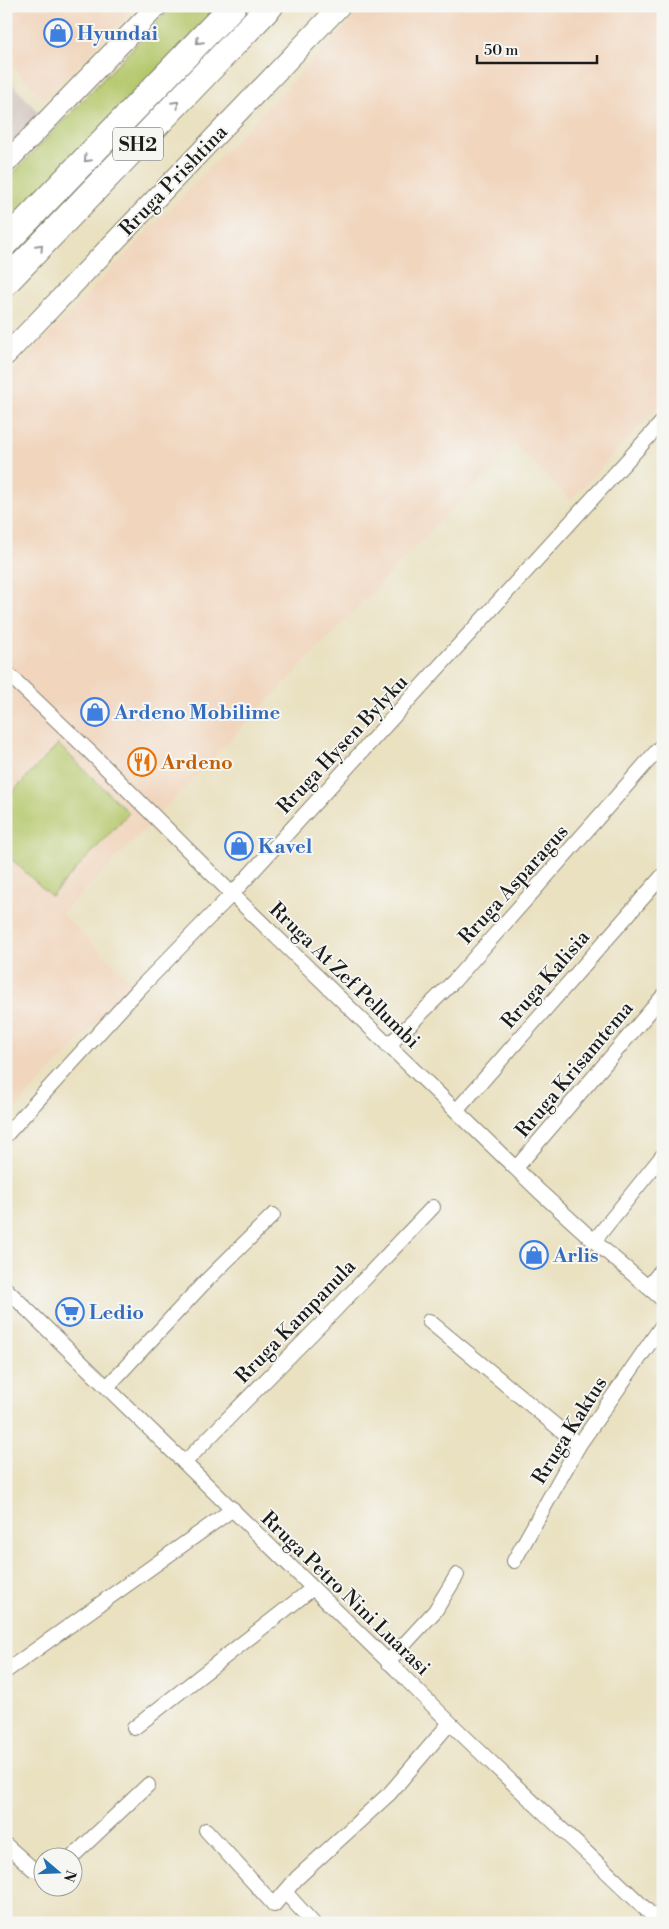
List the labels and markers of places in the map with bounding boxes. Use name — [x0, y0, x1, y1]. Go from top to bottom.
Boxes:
shop icon: Hyundai — [43, 18, 73, 48]
place label: Hyundai — [77, 22, 158, 47]
shop icon: Ardeno Mobilime — [80, 697, 110, 727]
place label: Ardeno Mobilime — [113, 701, 280, 726]
restaurant icon: Ardeno — [127, 747, 157, 777]
place label: Ardeno — [160, 751, 233, 776]
shop icon: Kavel — [224, 831, 254, 861]
place label: Kavel — [258, 835, 313, 860]
shop icon: Arlis — [519, 1240, 549, 1270]
place label: Arlis — [552, 1244, 599, 1269]
supermarket icon: Ledio — [55, 1297, 85, 1327]
place label: Ledio — [89, 1301, 144, 1326]

